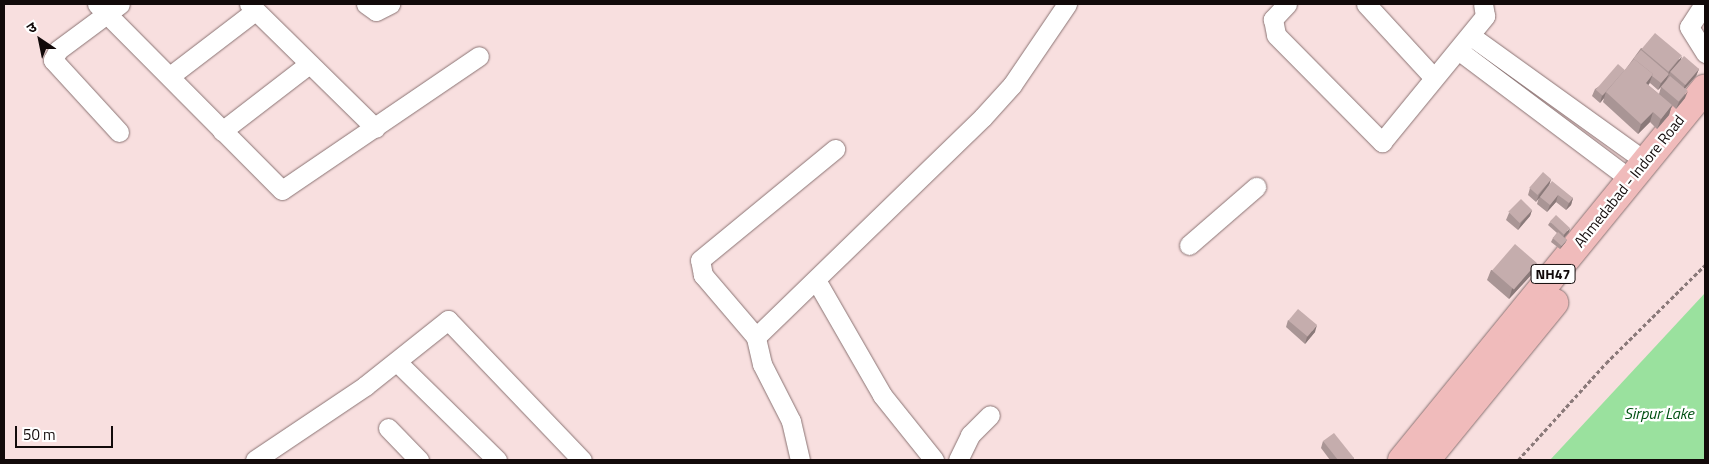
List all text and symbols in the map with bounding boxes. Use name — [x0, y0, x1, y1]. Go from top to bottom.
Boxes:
north arrow — [15, 15, 65, 65]
text: उ — [22, 16, 41, 38]
street label: Ahmedabad - Indore Road — [1570, 111, 1688, 251]
road number: NH47 — [1530, 262, 1576, 286]
water label: Sirpur Lake — [1624, 403, 1694, 423]
scale bar — [18, 416, 115, 448]
text: 50 m — [23, 423, 56, 446]

